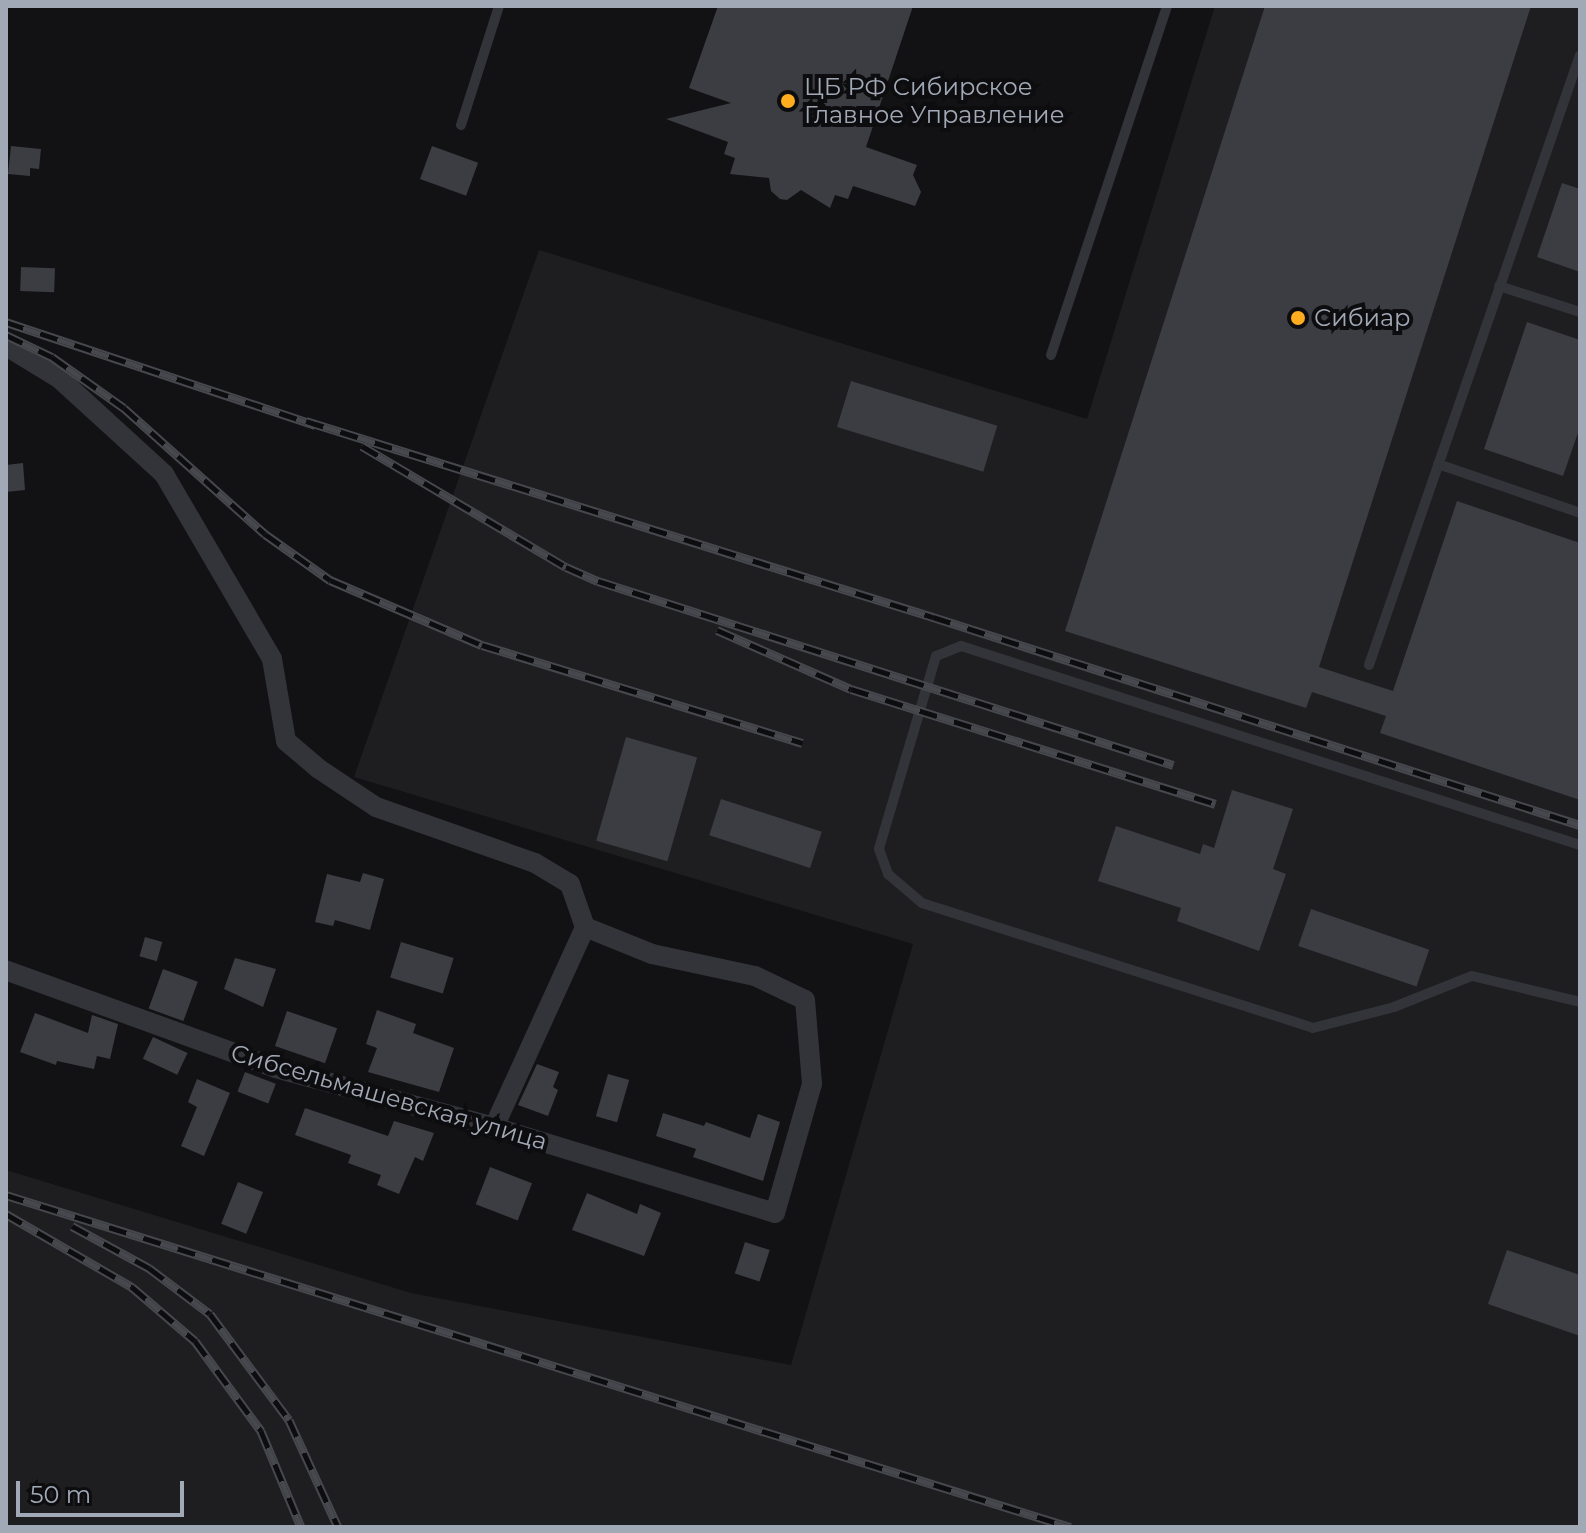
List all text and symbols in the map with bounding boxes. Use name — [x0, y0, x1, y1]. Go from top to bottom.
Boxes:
place label: ЦБ РФ Сибирское Главное Управление — [804, 73, 1064, 129]
marker: ЦБ РФ Сибирское Главное Управление — [779, 92, 797, 110]
place label: Сибиар — [1314, 304, 1410, 332]
marker: Сибиар — [1289, 309, 1307, 327]
street label: Сибсельмашевская улица — [228, 1038, 550, 1156]
scale bar — [20, 1465, 188, 1515]
text: 50 m — [30, 1480, 91, 1509]

